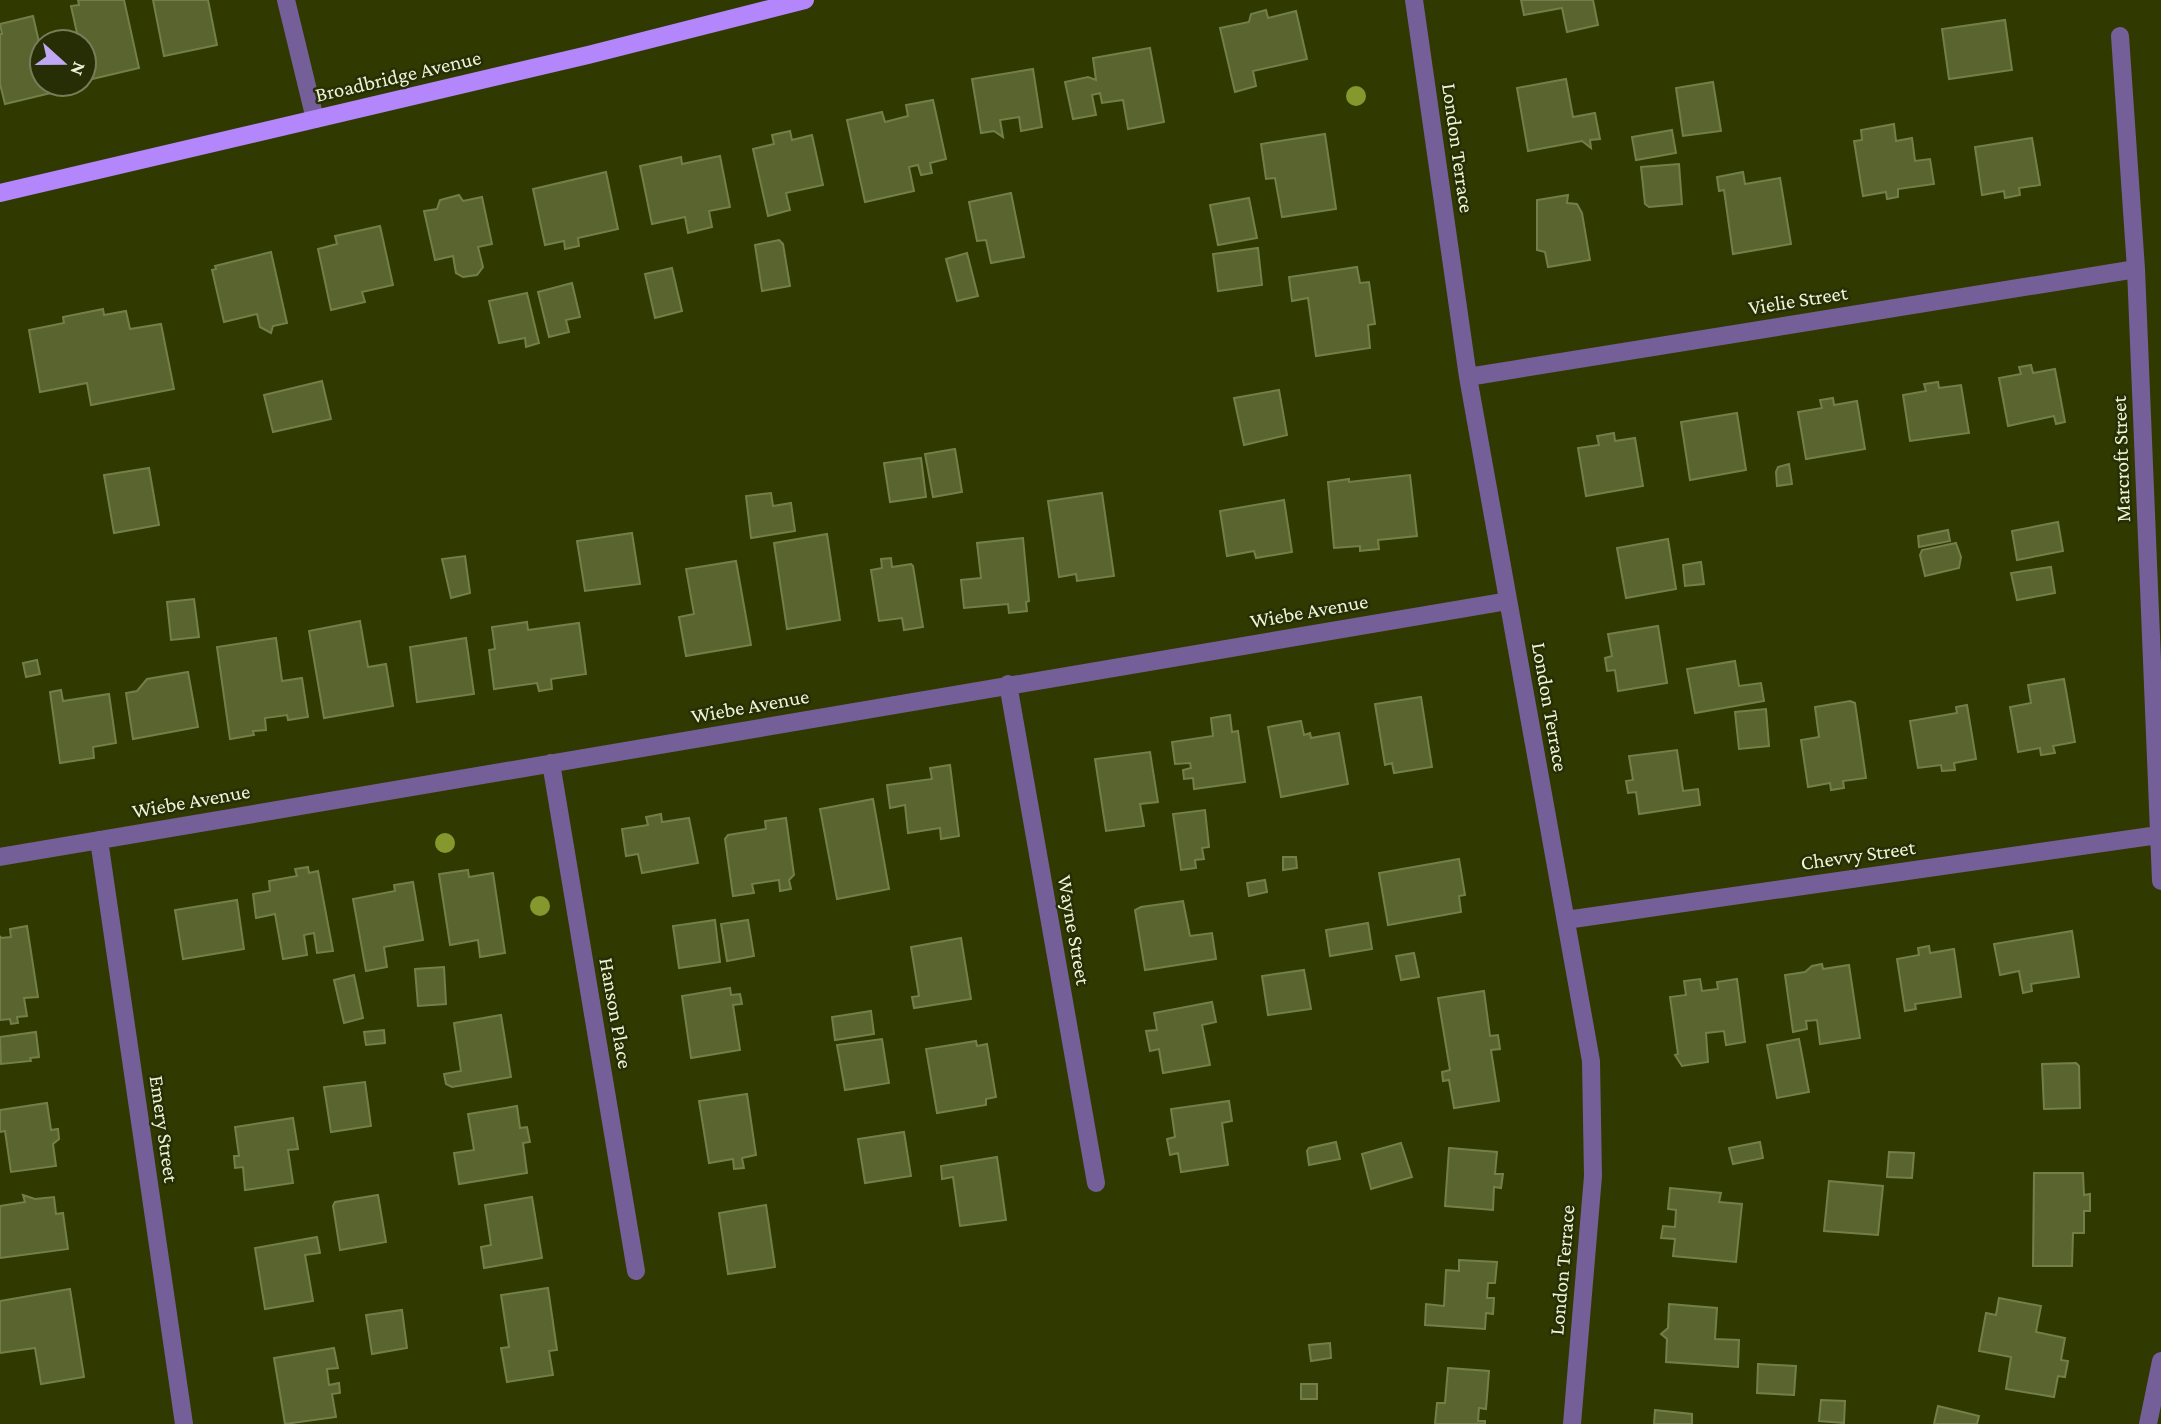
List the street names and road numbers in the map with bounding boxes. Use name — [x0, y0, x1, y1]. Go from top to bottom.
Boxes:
street label: Broadbridge Avenue — [313, 45, 483, 107]
street label: London Terrace — [1437, 82, 1479, 214]
street label: Vielie Street — [1747, 280, 1850, 320]
street label: Marcroft Street — [2107, 394, 2135, 523]
street label: Wiebe Avenue — [1248, 589, 1370, 633]
street label: London Terrace — [1527, 641, 1573, 773]
street label: Wiebe Avenue — [689, 684, 811, 728]
street label: Wiebe Avenue — [130, 779, 252, 823]
street label: Chevvy Street — [1799, 835, 1918, 875]
street label: Wayne Street — [1053, 873, 1096, 988]
street label: Hanson Place — [594, 956, 638, 1070]
street label: Emery Street — [145, 1074, 184, 1185]
street label: London Terrace — [1544, 1204, 1580, 1336]

